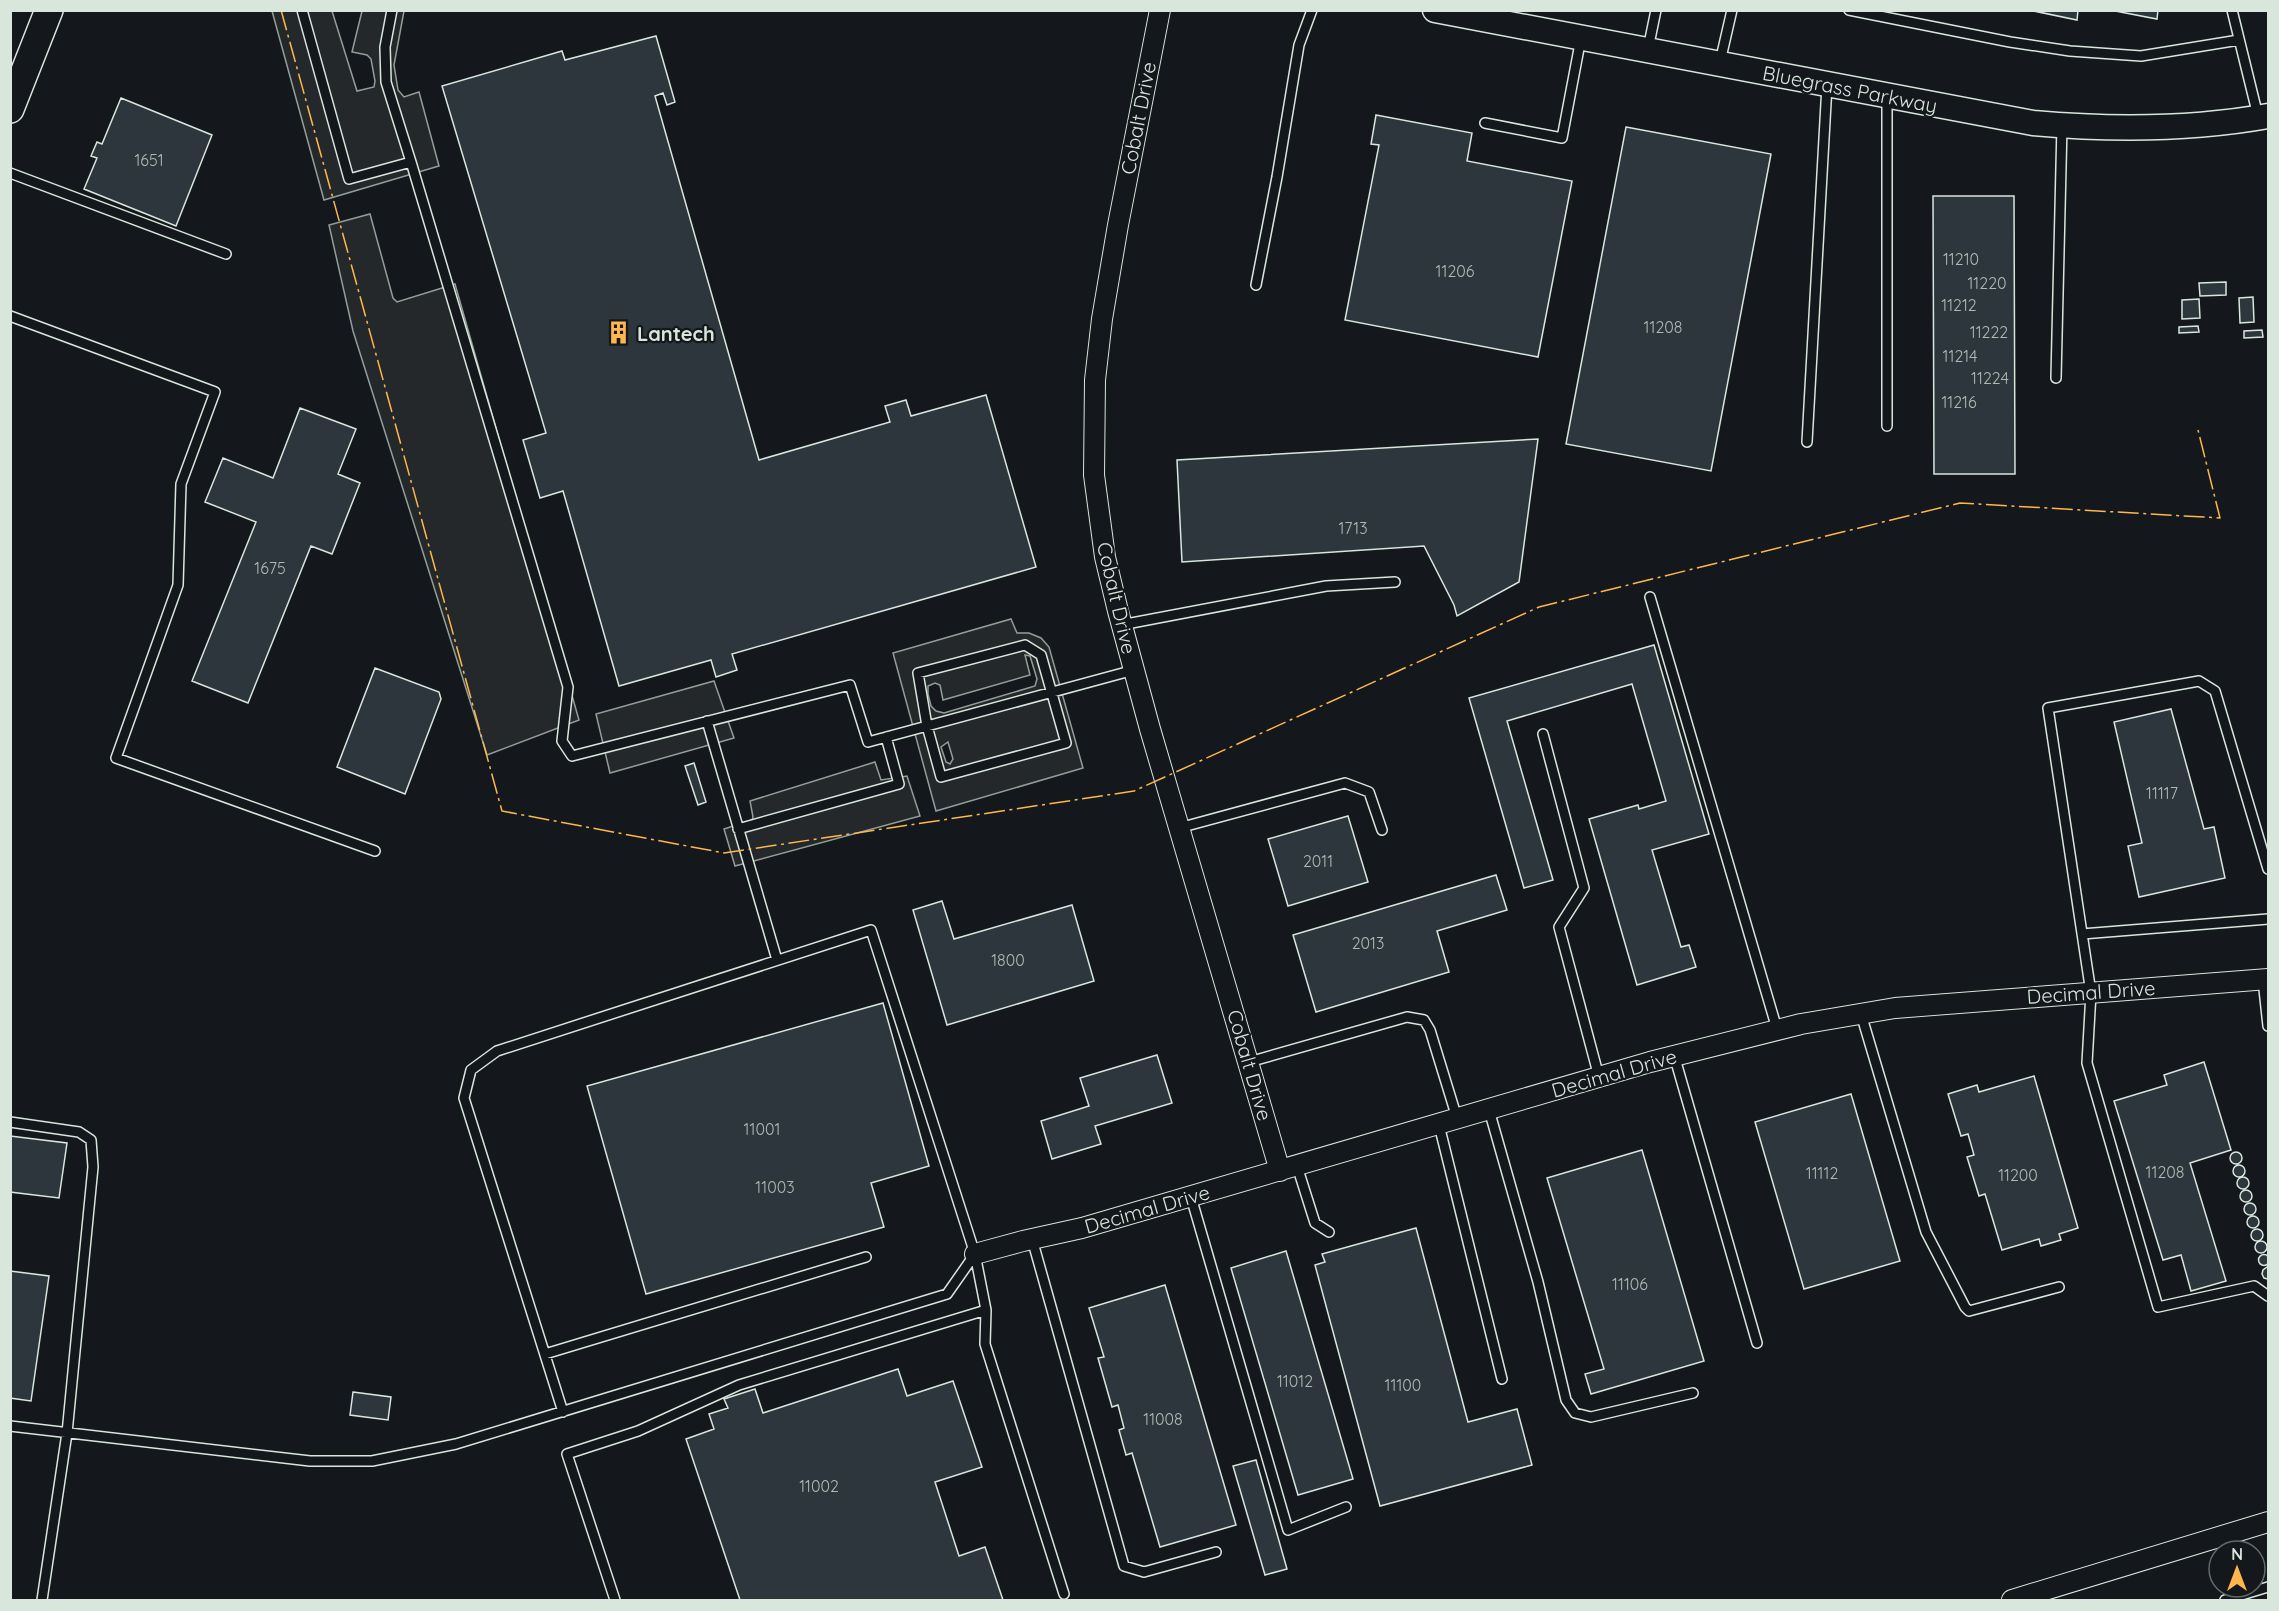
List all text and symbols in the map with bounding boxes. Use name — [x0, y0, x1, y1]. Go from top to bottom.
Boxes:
street label: Cobalt Drive — [1115, 60, 1161, 176]
street label: Bluegrass Parkway — [1761, 60, 1939, 118]
house number: 1651 — [134, 150, 164, 170]
house number: 11210 — [1943, 249, 1979, 269]
house number: 11206 — [1436, 261, 1475, 281]
house number: 11220 — [1967, 273, 2007, 293]
house number: 11212 — [1941, 295, 1977, 315]
house number: 11208 — [1644, 317, 1682, 337]
building icon: Lantech — [606, 320, 632, 346]
place label: Lantech — [637, 321, 715, 346]
house number: 11222 — [1970, 322, 2008, 342]
house number: 11214 — [1943, 346, 1977, 366]
house number: 11224 — [1971, 368, 2009, 388]
house number: 11216 — [1941, 392, 1977, 412]
house number: 1713 — [1338, 518, 1368, 538]
street label: Cobalt Drive — [1092, 539, 1142, 657]
house number: 1675 — [254, 558, 286, 578]
house number: 11117 — [2146, 783, 2178, 803]
house number: 2011 — [1303, 851, 1333, 871]
house number: 2013 — [1352, 933, 1384, 953]
house number: 1800 — [991, 950, 1025, 970]
street label: Decimal Drive — [2026, 975, 2156, 1009]
street label: Cobalt Drive — [1222, 1007, 1278, 1123]
street label: Decimal Drive — [1549, 1043, 1679, 1103]
house number: 11001 — [744, 1119, 780, 1139]
house number: 11208 — [2146, 1162, 2184, 1182]
house number: 11112 — [1806, 1163, 1838, 1183]
house number: 11200 — [1998, 1165, 2038, 1185]
house number: 11003 — [755, 1177, 795, 1197]
street label: Decimal Drive — [1082, 1179, 1212, 1239]
house number: 11106 — [1612, 1274, 1648, 1294]
house number: 11012 — [1277, 1371, 1313, 1391]
house number: 11100 — [1385, 1375, 1421, 1395]
house number: 11008 — [1143, 1409, 1183, 1429]
house number: 11002 — [799, 1476, 839, 1496]
north arrow — [2207, 1539, 2267, 1599]
text: N — [2231, 1544, 2243, 1564]

